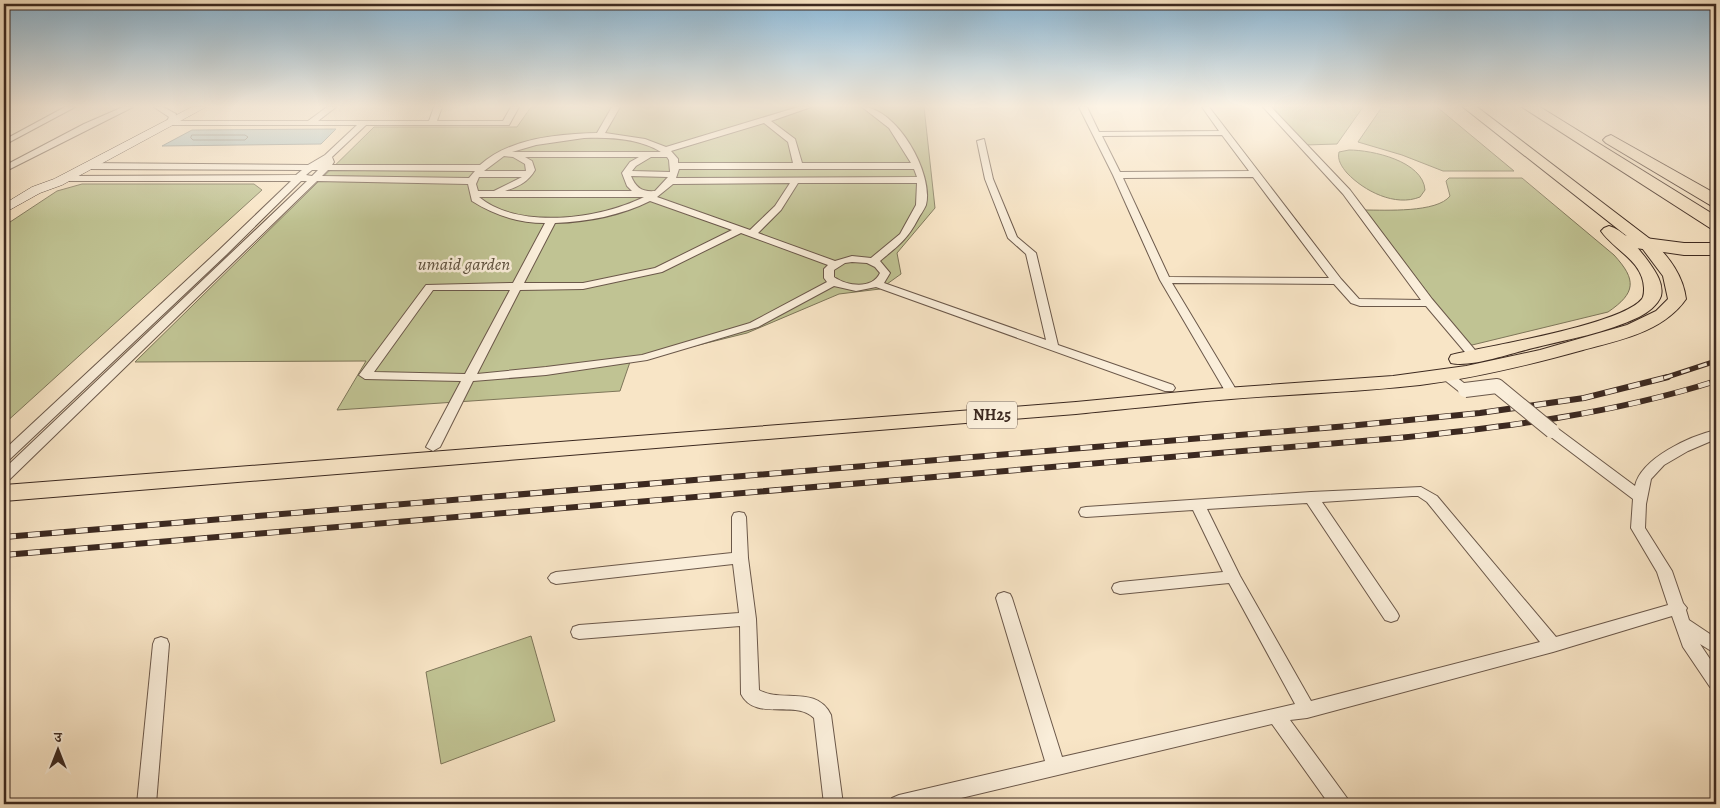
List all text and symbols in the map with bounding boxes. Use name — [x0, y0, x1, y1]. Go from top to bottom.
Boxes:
park label: umaid garden — [418, 252, 510, 276]
road number: NH25 — [967, 402, 1017, 428]
north arrow — [32, 726, 82, 776]
text: उ — [53, 728, 62, 747]

